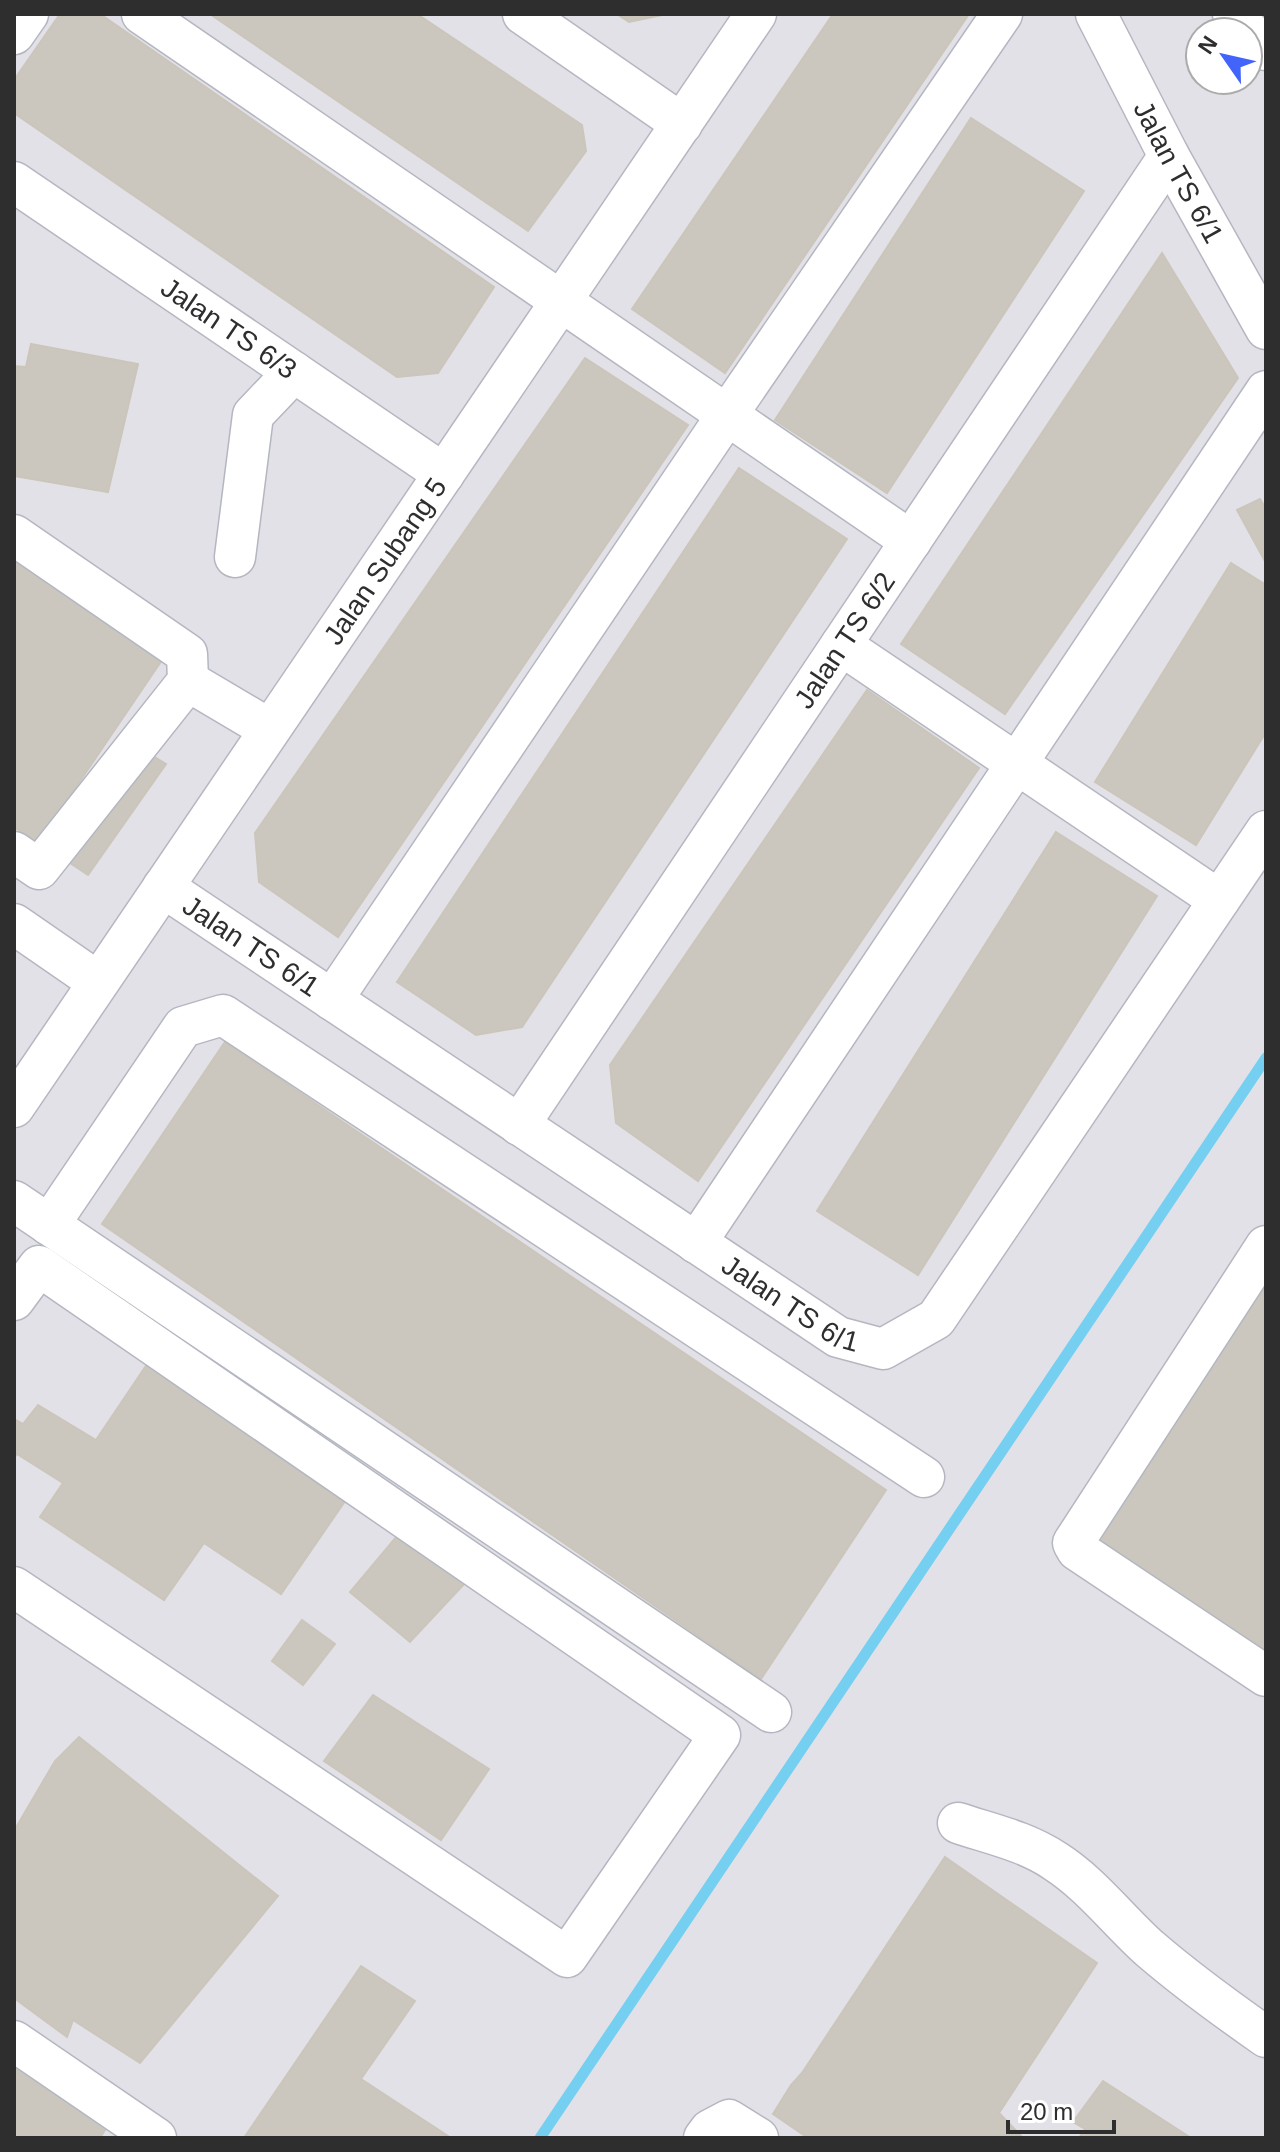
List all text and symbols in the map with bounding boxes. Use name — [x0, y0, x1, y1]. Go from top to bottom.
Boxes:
north arrow — [1184, 16, 1264, 96]
text: N — [1193, 32, 1223, 59]
street label: Jalan TS 6/1 — [1127, 96, 1229, 248]
street label: Jalan TS 6/3 — [155, 272, 302, 385]
street label: Jalan Subang 5 — [318, 472, 453, 650]
street label: Jalan TS 6/2 — [788, 567, 901, 714]
street label: Jalan TS 6/1 — [177, 890, 325, 1003]
street label: Jalan TS 6/1 — [716, 1249, 862, 1358]
scale bar — [1008, 2084, 1114, 2134]
text: 20 m — [1020, 2098, 1073, 2125]

